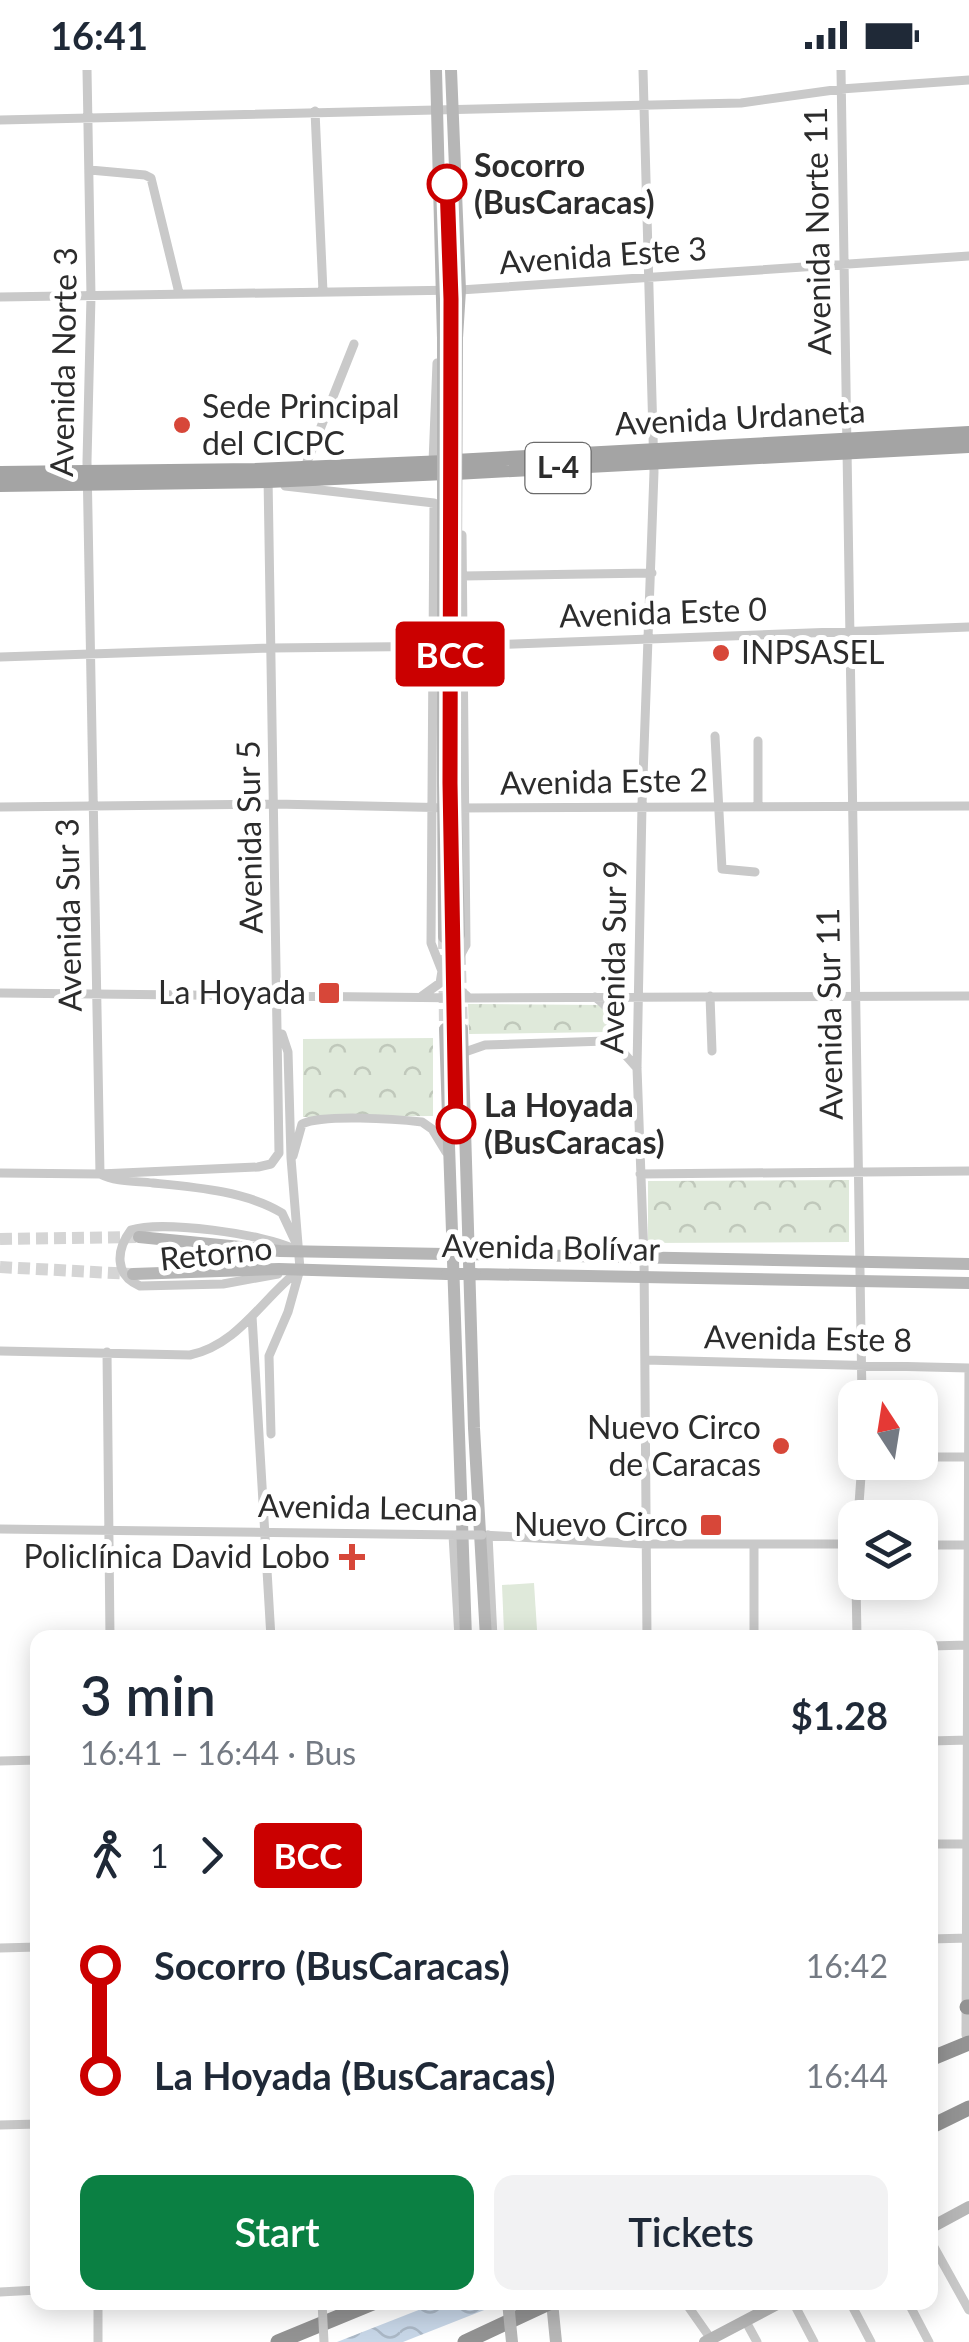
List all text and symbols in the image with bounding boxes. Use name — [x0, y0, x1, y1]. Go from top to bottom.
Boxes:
text: 16:41 — [50, 12, 148, 58]
street label: Avenida Norte 11 — [795, 107, 838, 355]
place label: Socorro (BusCaracas) — [474, 145, 655, 221]
marker: Socorro (BusCaracas) — [428, 165, 466, 203]
street label: Avenida Este 3 — [498, 228, 708, 281]
street label: Avenida Norte 3 — [41, 247, 84, 477]
place label: Sede Principal del CICPC — [202, 386, 400, 462]
street label: Avenida Urdaneta — [614, 390, 866, 443]
marker: Sede Principal del CICPC — [171, 414, 193, 436]
road number: L-4 — [526, 443, 590, 493]
street label: Avenida Este 0 — [558, 588, 768, 635]
line badge: BCC — [392, 622, 508, 686]
place label: INPSASEL — [741, 632, 885, 671]
text: BCC — [416, 633, 484, 675]
marker: INPSASEL — [710, 642, 732, 664]
street label: Avenida Sur 5 — [227, 740, 270, 934]
street label: Avenida Este 2 — [500, 759, 708, 802]
street label: Avenida Sur 3 — [46, 818, 89, 1012]
street label: Avenida Sur 9 — [591, 860, 634, 1054]
street label: Avenida Sur 11 — [807, 908, 850, 1120]
place label: La Hoyada — [158, 972, 306, 1011]
marker: La Hoyada — [316, 980, 342, 1006]
place label: La Hoyada (BusCaracas) — [484, 1085, 665, 1161]
marker: La Hoyada (BusCaracas) — [437, 1105, 475, 1143]
street label: Avenida Bolívar — [441, 1225, 661, 1268]
street label: Retorno — [158, 1227, 274, 1278]
street label: Avenida Este 8 — [704, 1316, 912, 1359]
north arrow — [838, 1380, 938, 1480]
map controls — [838, 1380, 938, 1600]
place label: Nuevo Circo de Caracas — [587, 1407, 761, 1483]
marker: Nuevo Circo de Caracas — [770, 1435, 792, 1457]
street label: Avenida Lecuna — [258, 1485, 478, 1528]
button: layers — [838, 1500, 938, 1600]
place label: Nuevo Circo — [514, 1504, 688, 1543]
marker: Nuevo Circo — [698, 1512, 724, 1538]
place label: Policlínica David Lobo — [24, 1536, 330, 1575]
marker: Policlínica David Lobo — [339, 1544, 365, 1570]
text: 3 min — [80, 1662, 216, 1728]
text: $1.28 — [791, 1692, 888, 1738]
text: 16:41 – 16:44 · Bus — [80, 1733, 356, 1772]
icon: walk — [80, 1828, 135, 1883]
icon: forward — [184, 1828, 239, 1883]
text: BCC — [274, 1834, 342, 1876]
text: 1 — [150, 1836, 169, 1875]
text: Socorro (BusCaracas) — [154, 1942, 510, 1988]
text: 16:42 — [806, 1946, 888, 1985]
text: La Hoyada (BusCaracas) — [154, 2052, 556, 2098]
text: 16:44 — [806, 2056, 888, 2095]
button: Start — [80, 2175, 474, 2290]
button: Tickets — [494, 2175, 888, 2290]

